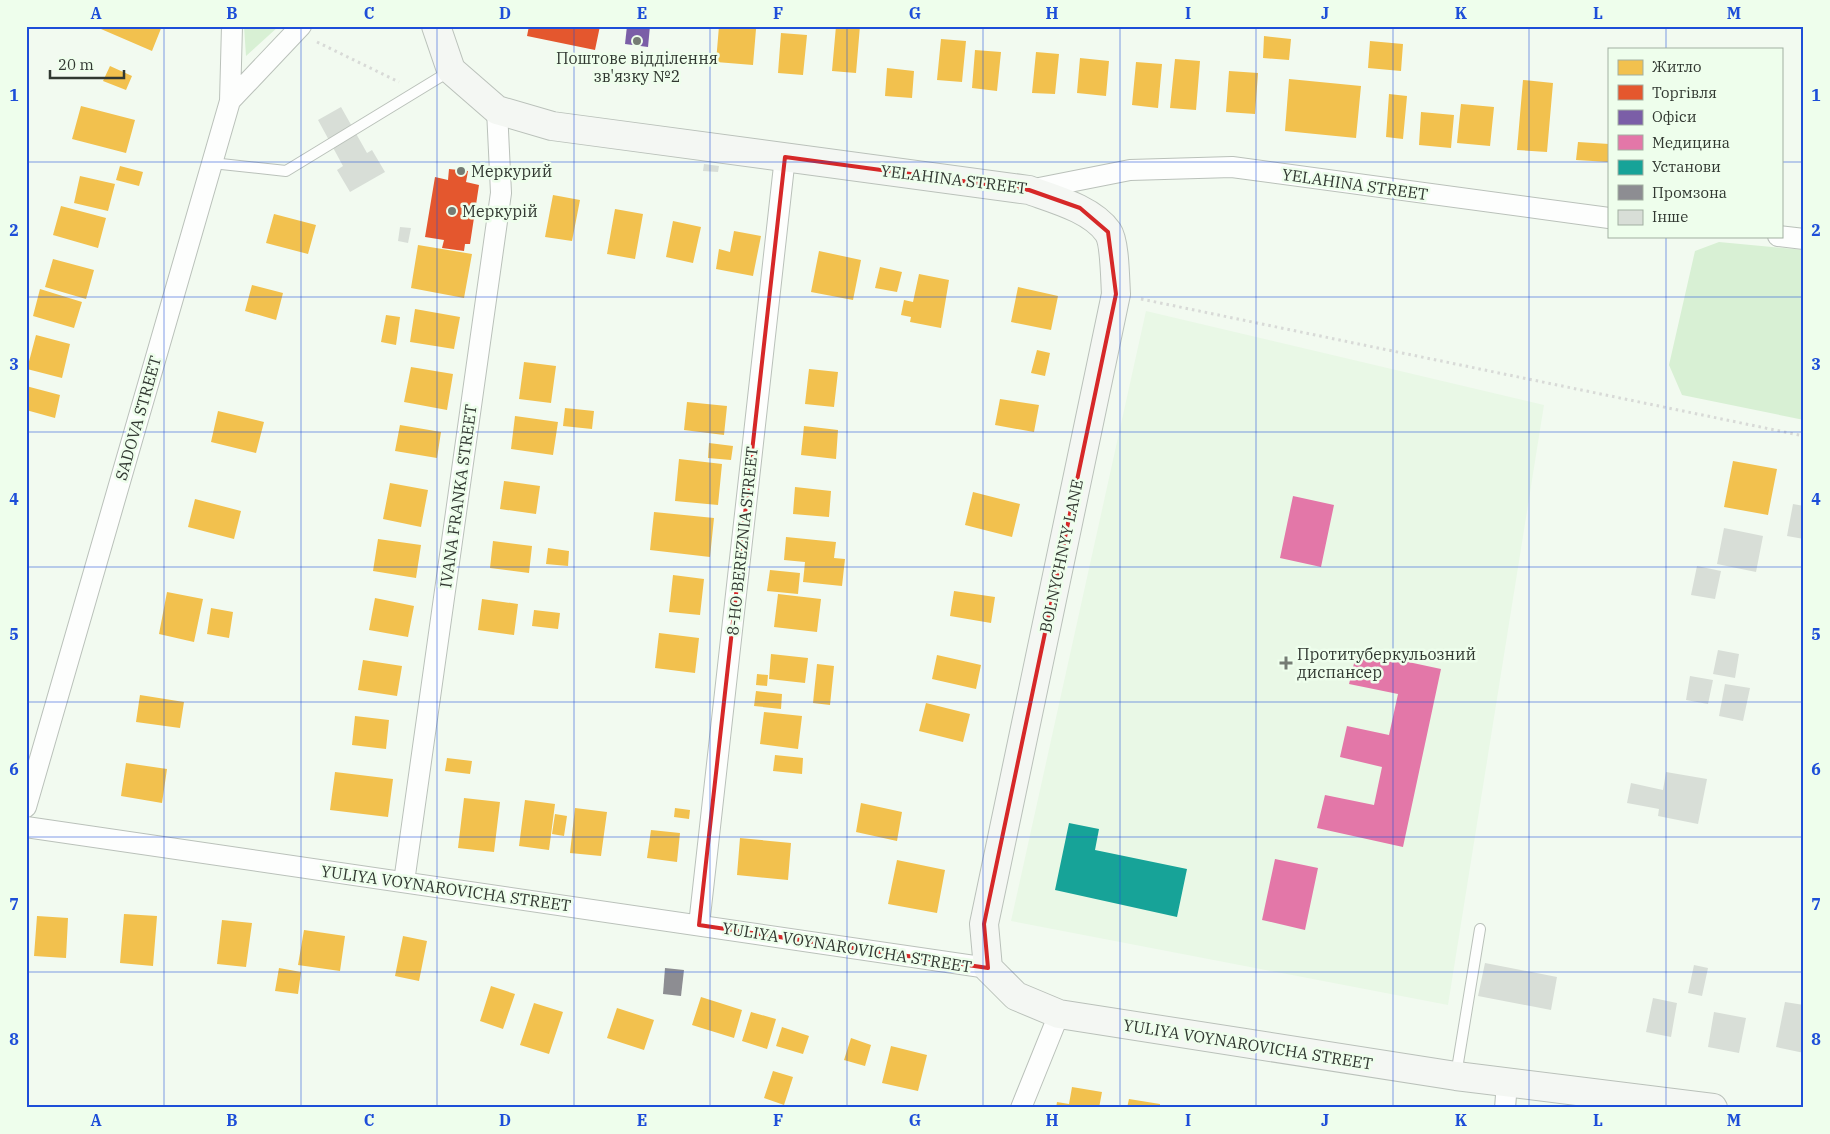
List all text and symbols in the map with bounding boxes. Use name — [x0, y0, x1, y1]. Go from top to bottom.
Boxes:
text: A — [90, 3, 102, 23]
text: B — [226, 3, 238, 23]
text: C — [364, 3, 374, 23]
text: D — [499, 3, 511, 23]
text: E — [637, 3, 647, 23]
text: F — [773, 3, 783, 23]
text: G — [909, 3, 921, 23]
text: H — [1046, 3, 1059, 23]
text: I — [1185, 3, 1191, 23]
text: J — [1321, 3, 1329, 23]
text: K — [1455, 3, 1468, 23]
text: L — [1593, 3, 1603, 23]
text: M — [1727, 3, 1741, 23]
marker: Поштове відділення зв'язку №2 — [631, 35, 643, 47]
scale bar — [50, 48, 124, 80]
place label: Поштове відділення зв'язку №2 — [556, 48, 718, 86]
legend — [1608, 48, 1782, 238]
text: 20 m — [58, 55, 94, 74]
text: Житло — [1652, 57, 1702, 76]
text: Торгівля — [1652, 83, 1717, 102]
text: 1 — [9, 85, 19, 105]
text: 1 — [1811, 85, 1821, 105]
text: Офіси — [1652, 107, 1697, 126]
text: Медицина — [1652, 133, 1730, 152]
text: Установи — [1652, 157, 1721, 176]
street label: YELAHINA STREET — [880, 160, 1028, 198]
place label: Меркурий — [471, 161, 552, 181]
street label: YELAHINA STREET — [1281, 164, 1429, 204]
marker: Меркурий — [455, 165, 467, 177]
text: Промзона — [1652, 183, 1727, 202]
place label: Меркурій — [462, 201, 538, 221]
marker: Меркурій — [446, 205, 458, 217]
text: Інше — [1652, 207, 1688, 226]
text: 2 — [9, 220, 19, 240]
text: 2 — [1811, 220, 1821, 240]
street label: SADOVA STREET — [111, 353, 165, 483]
text: 3 — [9, 354, 19, 374]
text: 3 — [1811, 354, 1821, 374]
street label: IVANA FRANKA STREET — [435, 403, 481, 589]
street label: 8-HO BEREZNIA STREET — [722, 446, 762, 636]
street label: BOLNYCHNYY LANE — [1035, 477, 1087, 635]
text: 4 — [9, 489, 19, 509]
text: 4 — [1811, 489, 1821, 509]
text: 5 — [9, 624, 19, 644]
text: 5 — [1811, 624, 1821, 644]
place label: Протитуберкульозний диспансер — [1297, 644, 1476, 682]
marker: Протитуберкульозний диспансер — [1279, 656, 1293, 670]
text: 6 — [9, 759, 19, 779]
text: 6 — [1811, 759, 1821, 779]
street label: YULIYA VOYNAROVICHA STREET — [320, 861, 572, 915]
text: 7 — [9, 894, 19, 914]
text: 7 — [1811, 894, 1821, 914]
street label: YULIYA VOYNAROVICHA STREET — [721, 917, 973, 977]
street label: YULIYA VOYNAROVICHA STREET — [1122, 1014, 1374, 1074]
text: 8 — [9, 1029, 19, 1049]
text: 8 — [1811, 1029, 1821, 1049]
text: A — [90, 1110, 102, 1130]
text: B — [226, 1110, 238, 1130]
text: C — [364, 1110, 374, 1130]
text: D — [499, 1110, 511, 1130]
text: E — [637, 1110, 647, 1130]
text: F — [773, 1110, 783, 1130]
text: G — [909, 1110, 921, 1130]
text: H — [1046, 1110, 1059, 1130]
text: I — [1185, 1110, 1191, 1130]
text: J — [1321, 1110, 1329, 1130]
text: K — [1455, 1110, 1468, 1130]
text: L — [1593, 1110, 1603, 1130]
text: M — [1727, 1110, 1741, 1130]

